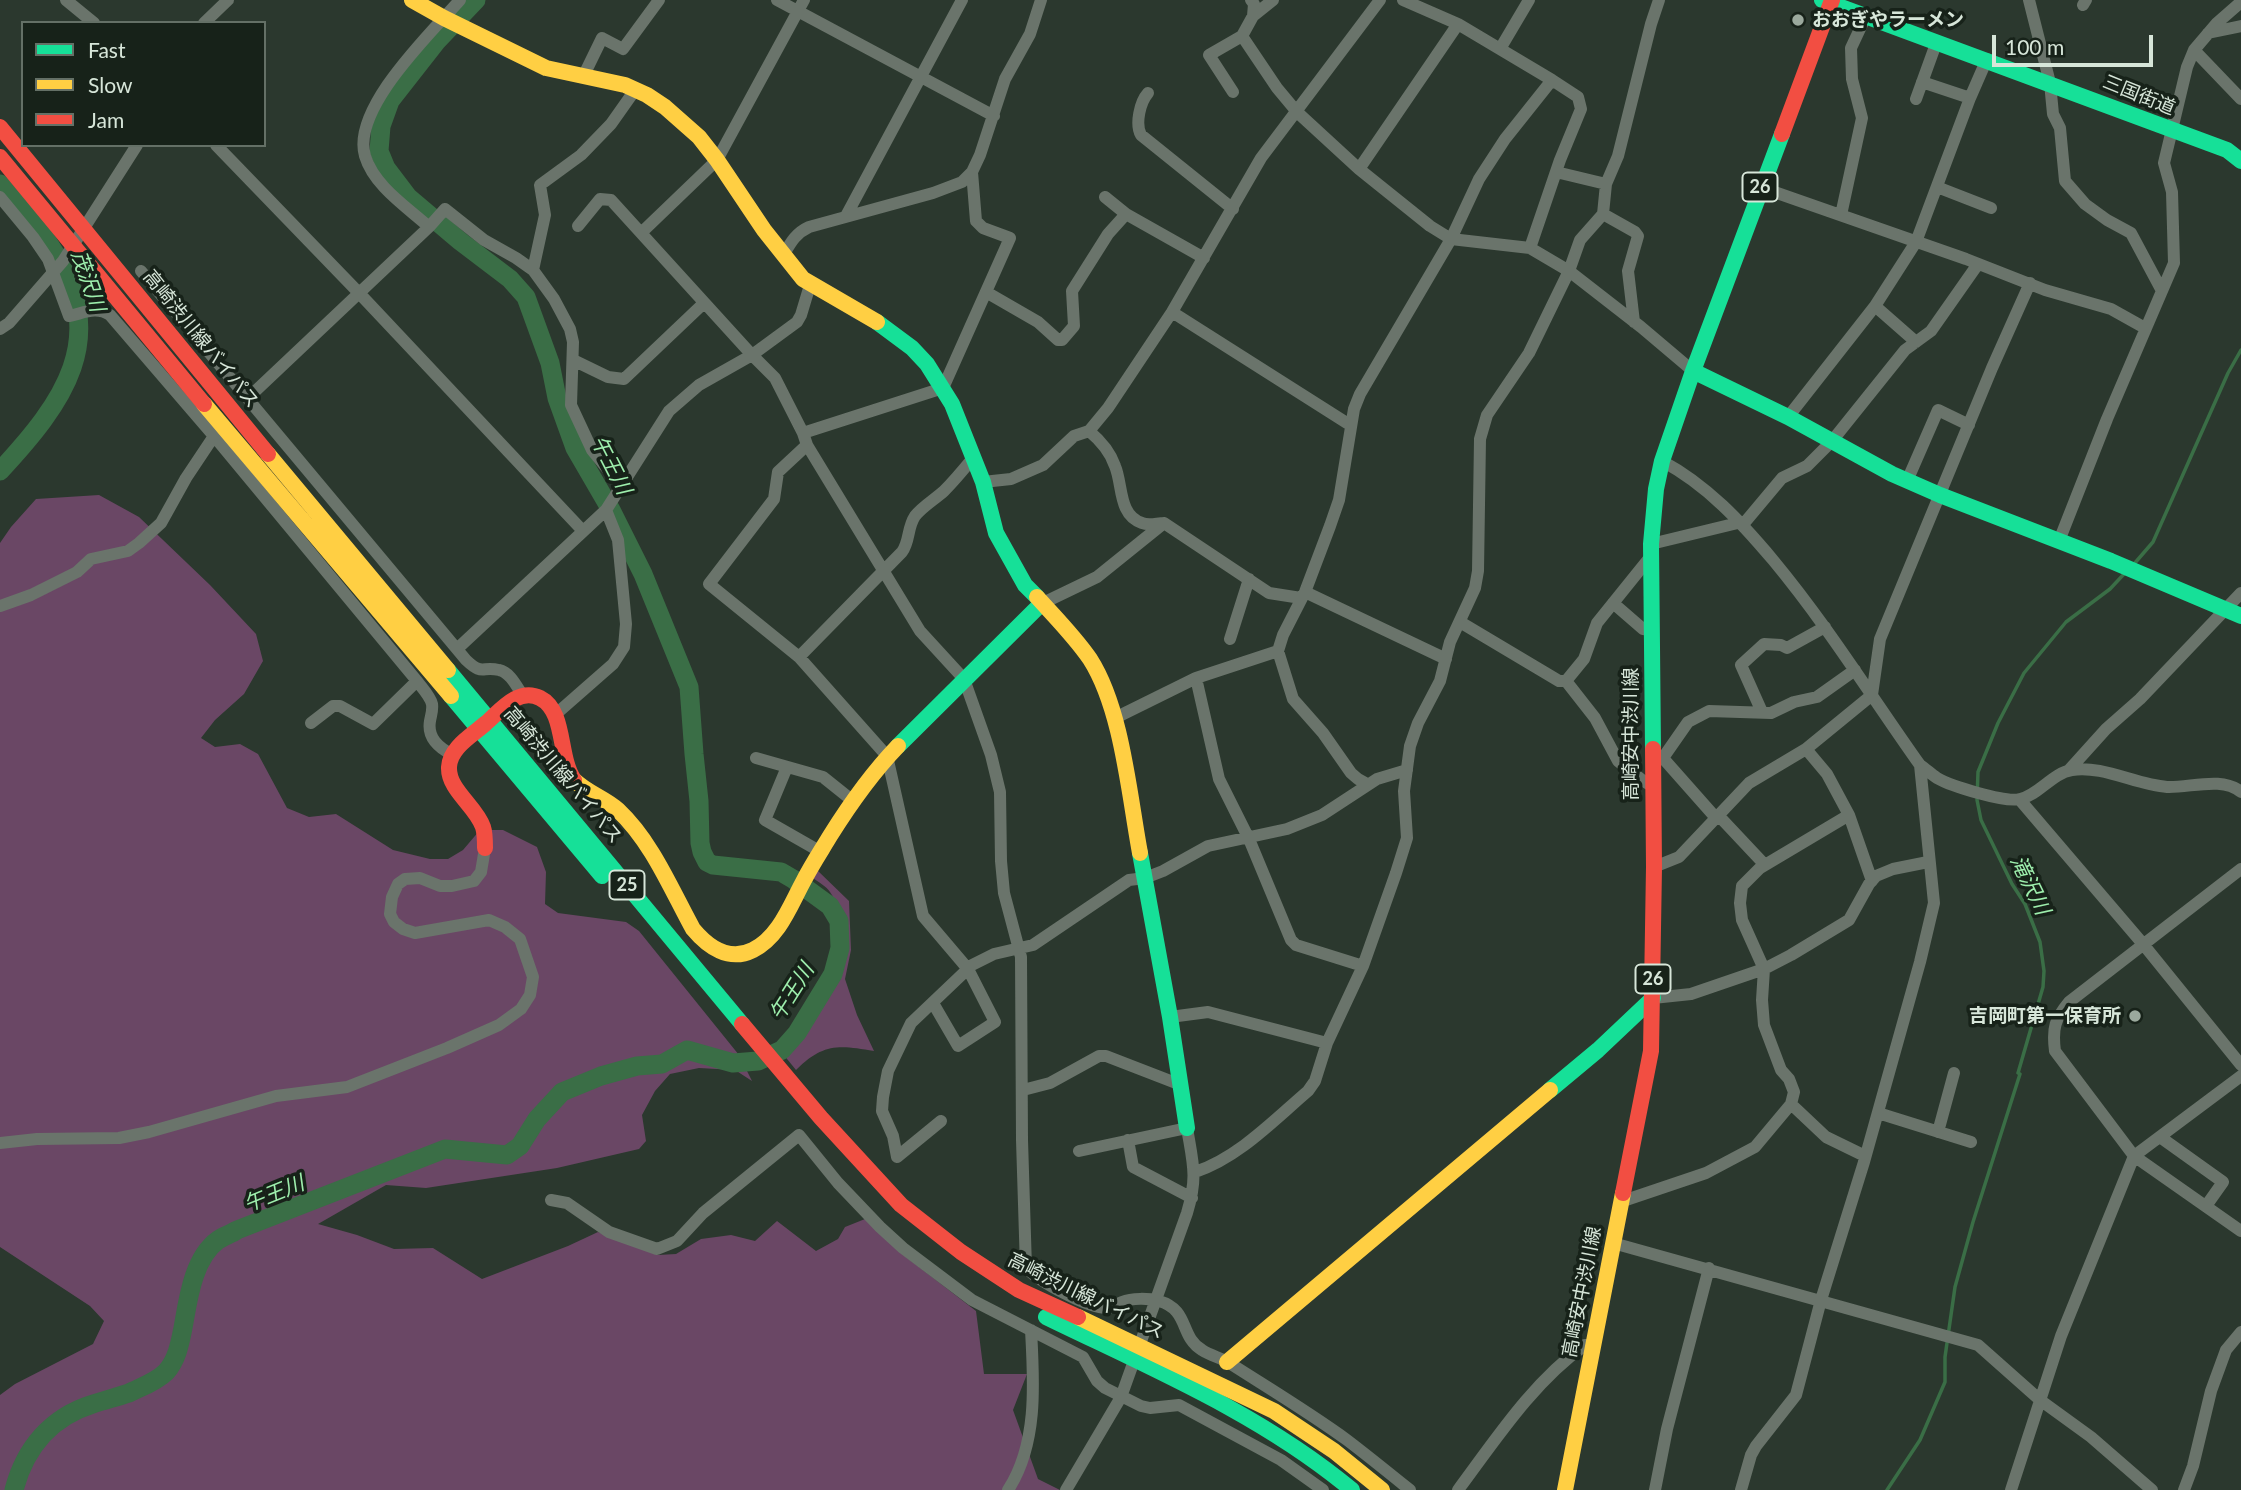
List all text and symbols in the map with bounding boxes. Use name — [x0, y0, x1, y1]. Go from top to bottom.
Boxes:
place label: おおぎやラーメン — [1812, 9, 1964, 31]
marker: おおぎやラーメン — [1790, 12, 1806, 28]
legend — [21, 21, 266, 147]
scale bar — [1996, 21, 2157, 65]
text: 100 m — [2005, 34, 2064, 59]
text: Fast — [88, 37, 125, 62]
street label: 三国街道 — [2099, 70, 2179, 120]
text: Slow — [88, 72, 132, 97]
text: Jam — [88, 107, 124, 132]
road number: 26 — [1742, 172, 1778, 202]
water label: 茂沢川 — [66, 247, 110, 315]
street label: 高崎渋川線バイパス — [138, 265, 264, 413]
water label: 午王川 — [585, 431, 637, 499]
street label: 高崎安中渋川線 — [1620, 668, 1642, 800]
street label: 高崎渋川線バイパス — [499, 702, 627, 848]
water label: 滝沢川 — [2005, 851, 2055, 919]
road number: 25 — [610, 870, 644, 900]
water label: 午王川 — [765, 959, 819, 1025]
road number: 26 — [1636, 964, 1670, 994]
place label: 吉岡町第一保育所 — [1969, 1005, 2121, 1027]
marker: 吉岡町第一保育所 — [2127, 1008, 2143, 1024]
water label: 午王川 — [240, 1171, 308, 1217]
street label: 高崎安中渋川線 — [1558, 1225, 1606, 1359]
street label: 高崎渋川線バイパス — [1004, 1248, 1168, 1344]

